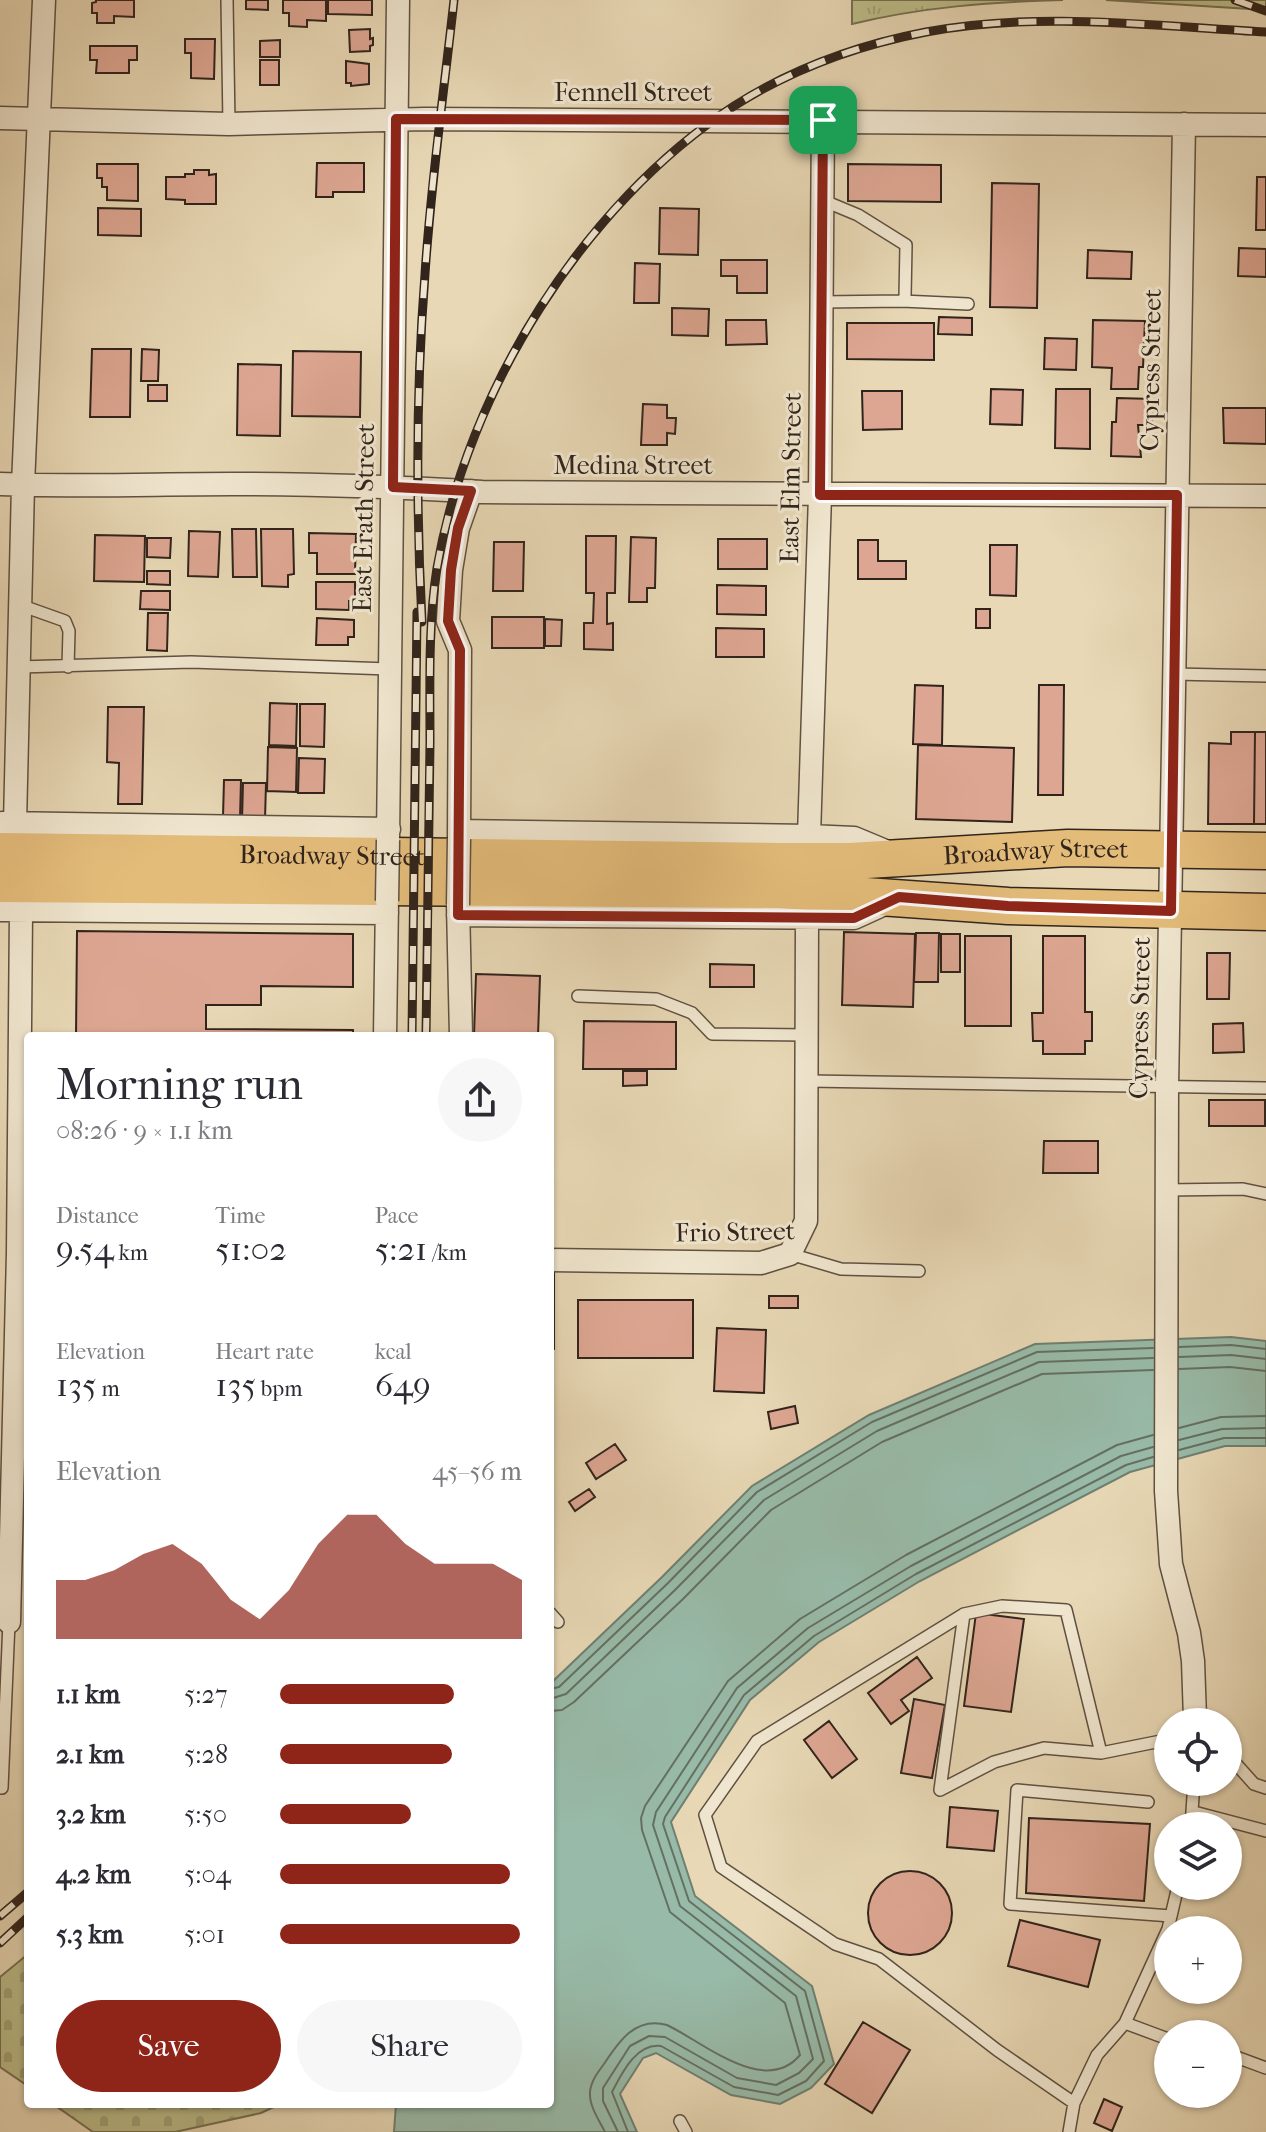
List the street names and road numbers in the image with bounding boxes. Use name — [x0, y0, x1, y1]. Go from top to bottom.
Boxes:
street label: Fennell Street — [554, 77, 713, 108]
street label: Cypress Street — [1134, 288, 1168, 451]
street label: East Elm Street — [774, 391, 808, 564]
street label: East Erath Street — [347, 422, 381, 613]
street label: Medina Street — [553, 450, 713, 481]
street label: Broadway Street — [942, 832, 1129, 871]
street label: Broadway Street — [239, 839, 426, 872]
street label: Cypress Street — [1123, 936, 1157, 1099]
street label: Frio Street — [675, 1215, 796, 1249]

